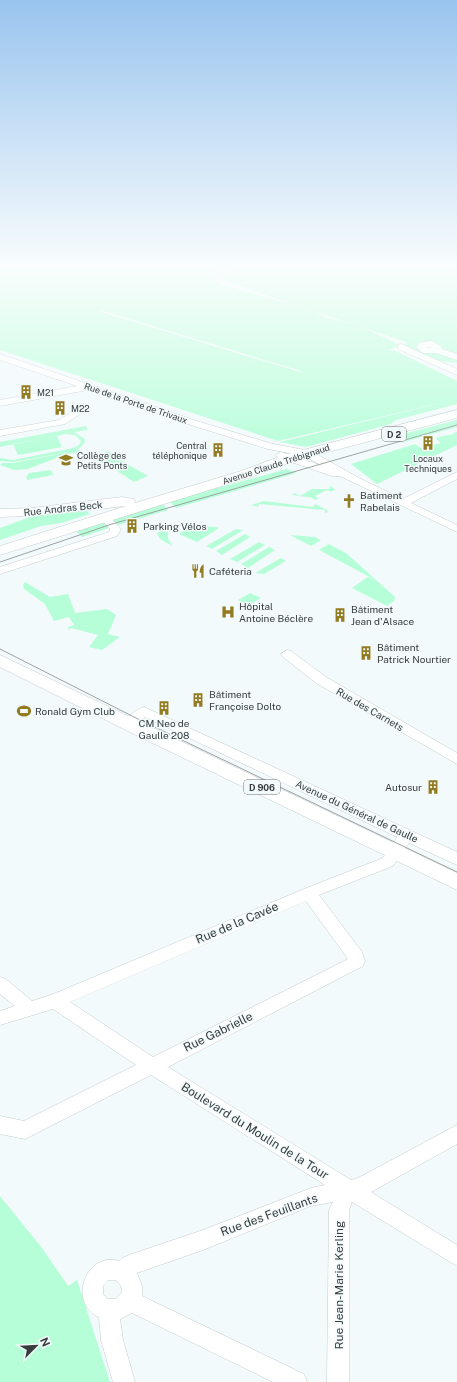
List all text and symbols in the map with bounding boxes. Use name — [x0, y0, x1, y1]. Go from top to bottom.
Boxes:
street label: Rue de la Porte de Trivaux — [83, 380, 189, 426]
building icon: M21 — [18, 384, 34, 400]
place label: M21 — [37, 387, 54, 398]
building icon: M22 — [52, 400, 68, 416]
place label: M22 — [71, 403, 90, 414]
road number: D 2 — [382, 427, 406, 441]
building icon: Locaux Techniques — [420, 435, 436, 451]
place label: Central téléphonique — [152, 440, 207, 461]
street label: Avenue Claude Trébignaud — [221, 441, 331, 487]
building icon: Central téléphonique — [210, 442, 226, 458]
place label: Collège des Petits Ponts — [77, 450, 128, 471]
school or university icon: Collège des Petits Ponts — [58, 452, 74, 468]
place label: Locaux Techniques — [404, 453, 452, 474]
place label: Batiment Rabelais — [360, 489, 402, 513]
church icon: Batiment Rabelais — [341, 493, 357, 509]
street label: Rue Andras Beck — [23, 498, 104, 518]
building icon: Parking Vélos — [124, 518, 140, 534]
place label: Parking Vélos — [143, 520, 206, 532]
restaurant icon: Caféteria — [190, 563, 206, 579]
place label: Caféteria — [209, 565, 252, 577]
place label: Hôpital Antoine Béclère — [239, 600, 313, 624]
place label: Bâtiment Jean d'Alsace — [351, 603, 414, 627]
hospital icon: Hôpital Antoine Béclère — [220, 604, 236, 620]
building icon: Bâtiment Jean d'Alsace — [332, 607, 348, 623]
place label: Bâtiment Patrick Nourtier — [377, 641, 451, 665]
building icon: Bâtiment Patrick Nourtier — [358, 645, 374, 661]
street label: Rue des Carnets — [334, 685, 406, 733]
place label: Bâtiment Françoise Dolto — [209, 688, 282, 712]
building icon: Bâtiment Françoise Dolto — [190, 692, 206, 708]
building icon: CM Neo de Gaulle 208 — [156, 700, 172, 716]
sports icon: Ronald Gym Club — [16, 703, 32, 719]
place label: Ronald Gym Club — [35, 705, 115, 717]
place label: CM Neo de Gaulle 208 — [139, 717, 190, 741]
street label: Avenue du Général de Gaulle — [294, 777, 420, 845]
building icon: Autosur — [425, 779, 441, 795]
road number: D 906 — [244, 780, 280, 794]
place label: Autosur — [385, 781, 422, 793]
street label: Rue de la Cavée — [194, 899, 281, 947]
street label: Rue Gabrielle — [181, 1009, 255, 1055]
street label: Boulevard du Moulin de la Tour — [179, 1080, 332, 1183]
street label: Rue des Feuillants — [219, 1191, 319, 1239]
street label: Rue Jean-Marie Kerling — [332, 1221, 346, 1349]
north arrow — [16, 1326, 56, 1366]
text: N — [38, 1336, 52, 1348]

